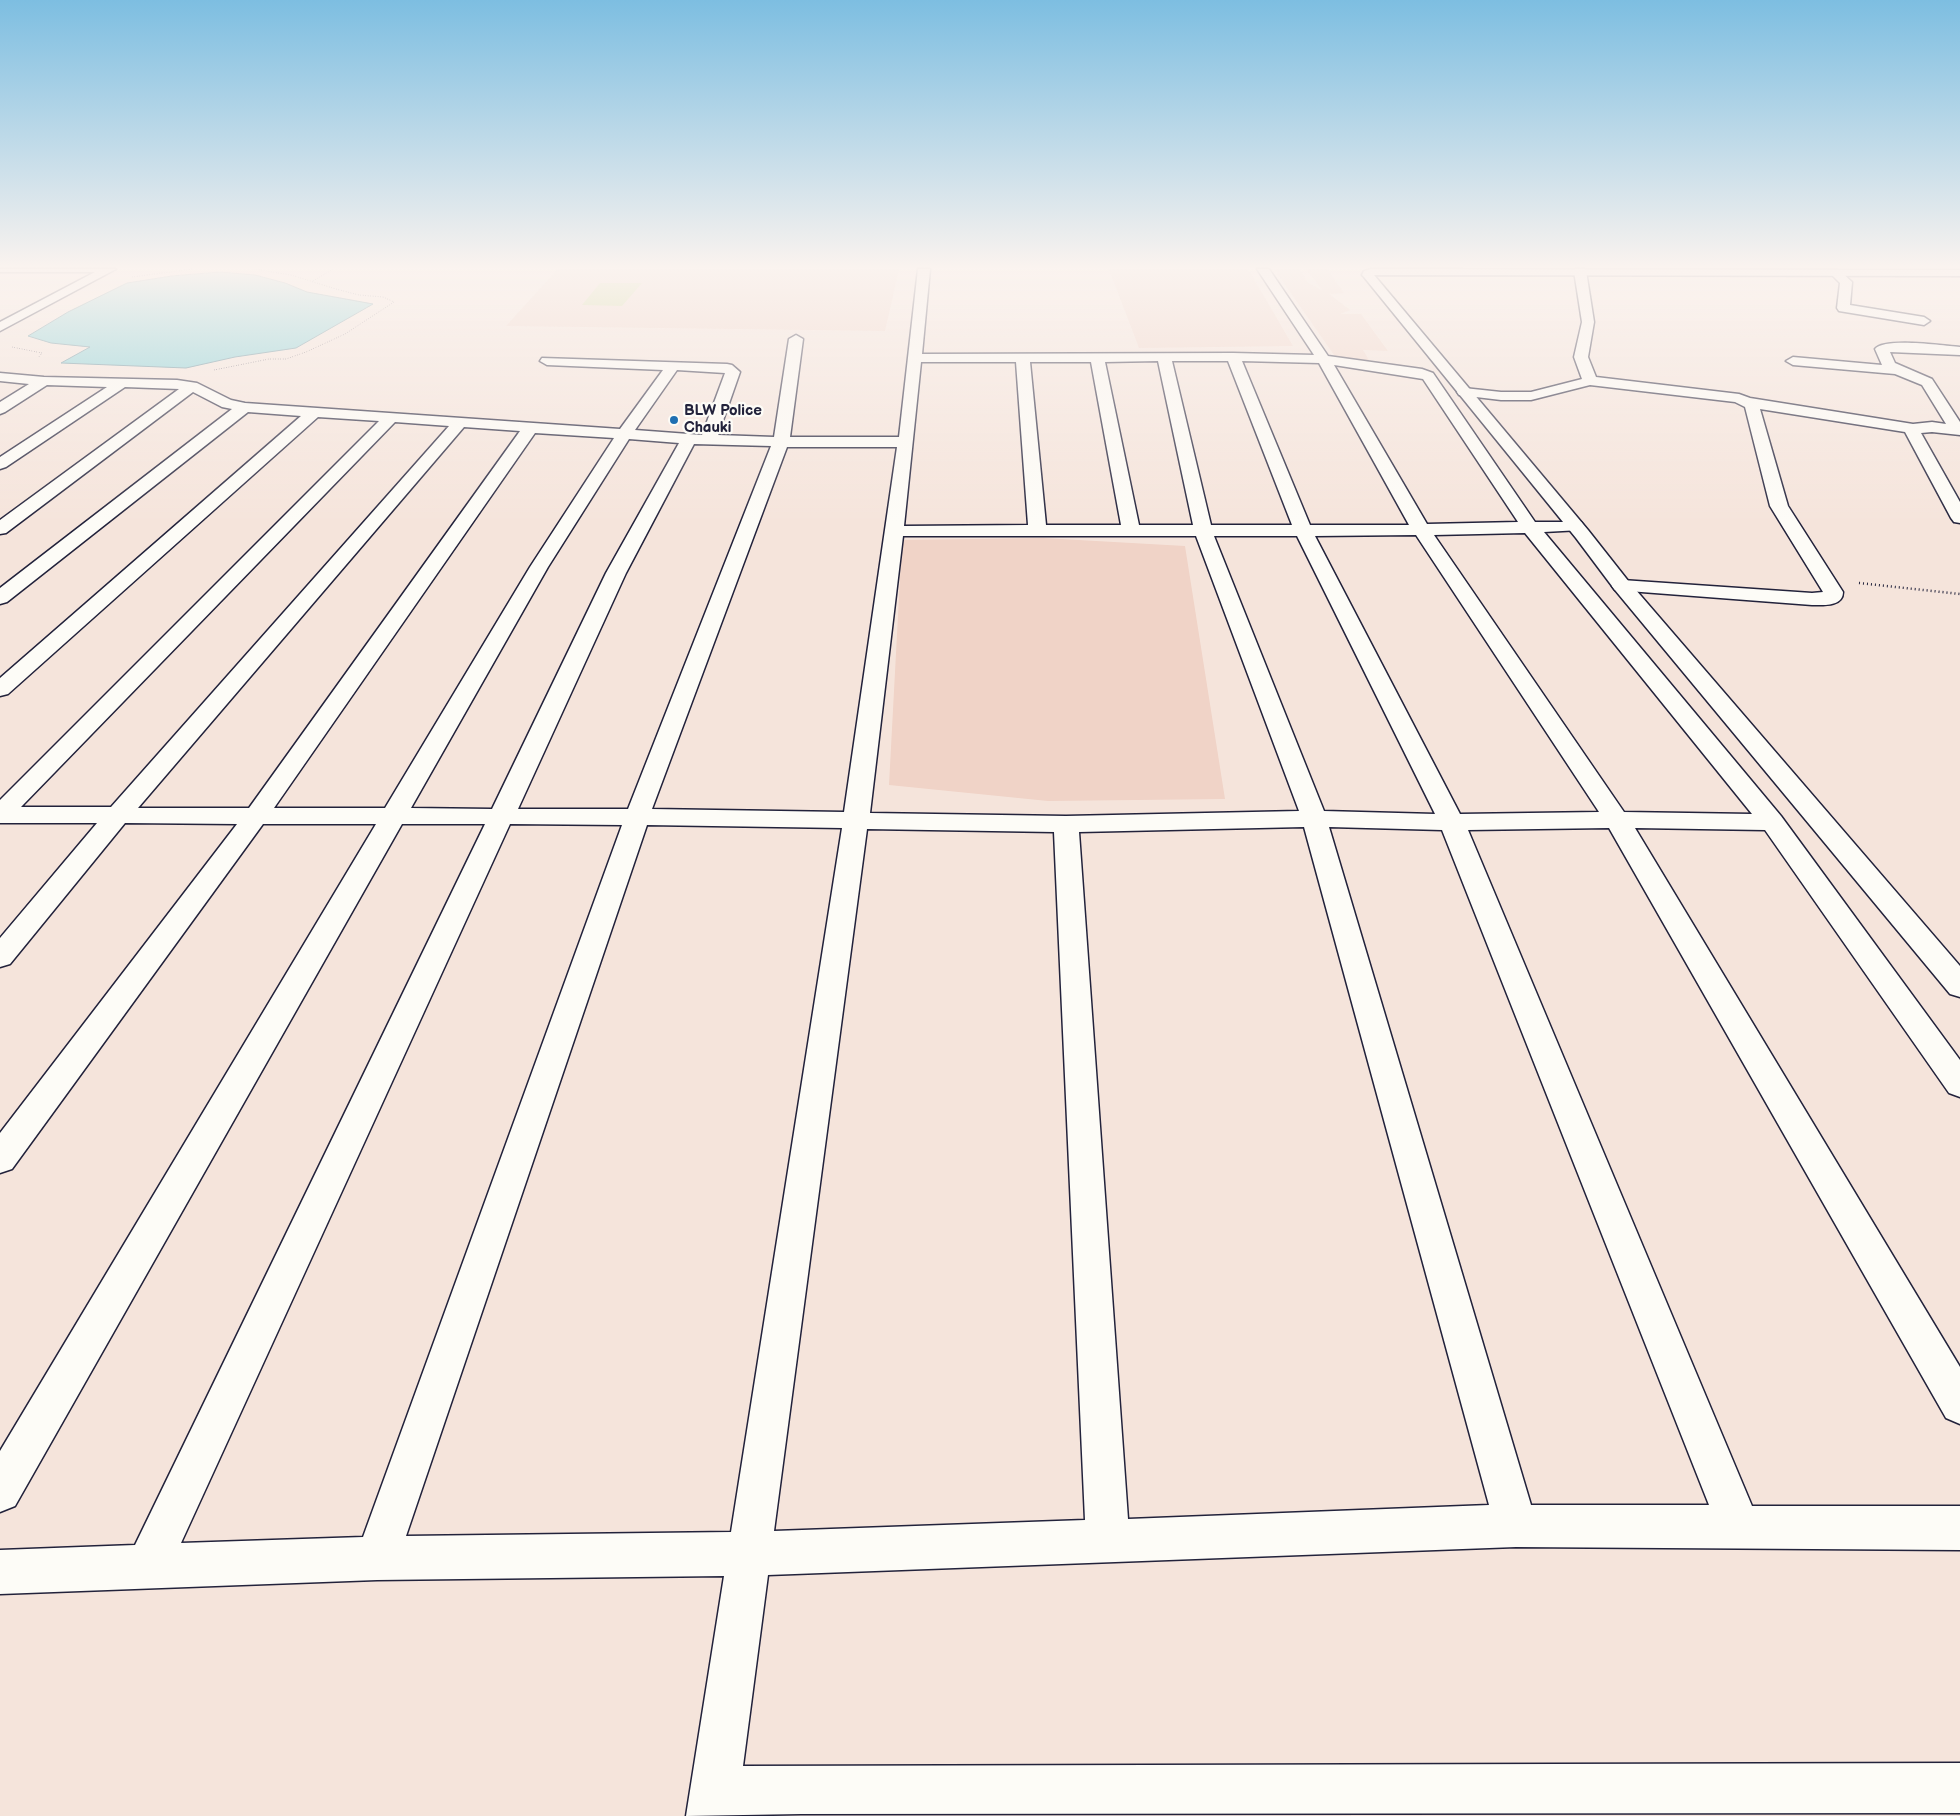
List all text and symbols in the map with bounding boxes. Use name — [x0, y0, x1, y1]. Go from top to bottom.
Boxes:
place label: BLW Police Chauki — [684, 402, 762, 437]
marker: BLW Police Chauki — [668, 414, 680, 426]

